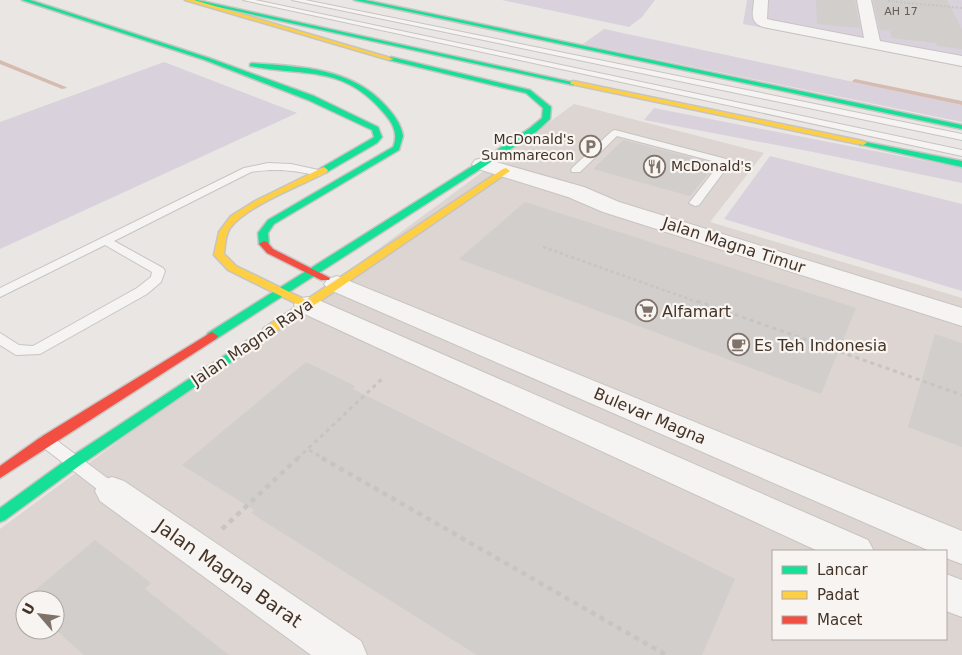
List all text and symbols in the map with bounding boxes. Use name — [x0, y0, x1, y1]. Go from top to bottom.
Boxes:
house number: AH 17 — [884, 5, 918, 18]
place label: McDonald's Summarecon — [481, 131, 574, 163]
parking icon: McDonald's Summarecon — [578, 135, 602, 159]
restaurant icon: McDonald's — [643, 154, 667, 178]
place label: McDonald's — [671, 158, 752, 174]
street label: Jalan Magna Timur — [659, 213, 808, 277]
street label: Jalan Magna Raya — [187, 294, 316, 390]
supermarket icon: Alfamart — [634, 299, 658, 323]
place label: Alfamart — [662, 302, 731, 321]
cafe icon: Es Teh Indonesia — [726, 333, 750, 357]
place label: Es Teh Indonesia — [754, 336, 887, 355]
street label: Bulevar Magna — [591, 384, 709, 448]
street label: Jalan Magna Barat — [151, 514, 306, 632]
legend — [772, 550, 947, 640]
text: Lancar — [817, 561, 868, 579]
text: Padat — [817, 586, 859, 604]
north arrow — [15, 590, 65, 640]
text: U — [19, 600, 38, 618]
text: Macet — [817, 611, 863, 629]

